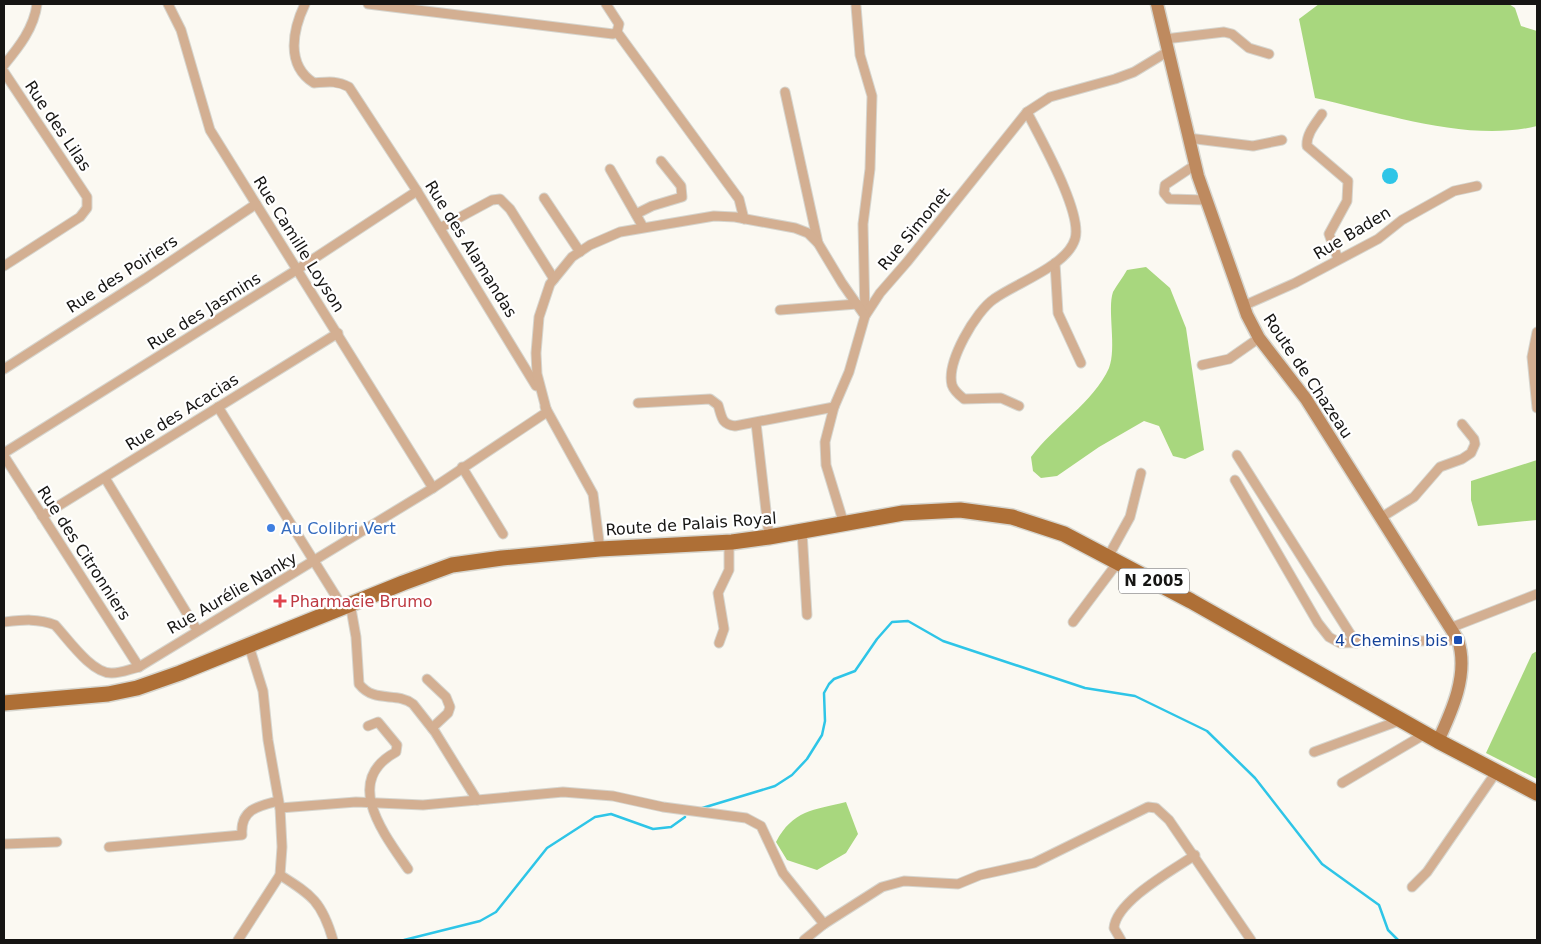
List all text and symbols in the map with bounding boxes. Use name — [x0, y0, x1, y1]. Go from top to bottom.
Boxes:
street label: Rue des Lilas — [21, 77, 95, 175]
street label: Rue Camille Loyson — [249, 173, 349, 315]
street label: Rue des Alamandas — [421, 177, 521, 321]
street label: Rue Simonet — [874, 184, 954, 274]
street label: Rue Baden — [1310, 203, 1394, 263]
street label: Rue des Poiriers — [63, 231, 181, 317]
street label: Rue des Jasmins — [144, 268, 264, 354]
street label: Route de Chazeau — [1259, 310, 1357, 442]
street label: Rue des Acacias — [122, 370, 242, 454]
street label: Rue des Citronniers — [33, 482, 135, 624]
street label: Route de Palais Royal — [605, 509, 777, 539]
place label: Au Colibri Vert — [281, 519, 396, 538]
marker: Au Colibri Vert — [265, 522, 277, 534]
street label: Rue Aurélie Nanky — [164, 548, 300, 638]
road number: N 2005 — [1119, 568, 1189, 594]
place label: Pharmacie Brumo — [290, 592, 433, 611]
marker: Pharmacie Brumo — [274, 595, 286, 607]
place label: 4 Chemins bis — [1335, 631, 1448, 650]
marker: 4 Chemins bis — [1452, 634, 1464, 646]

